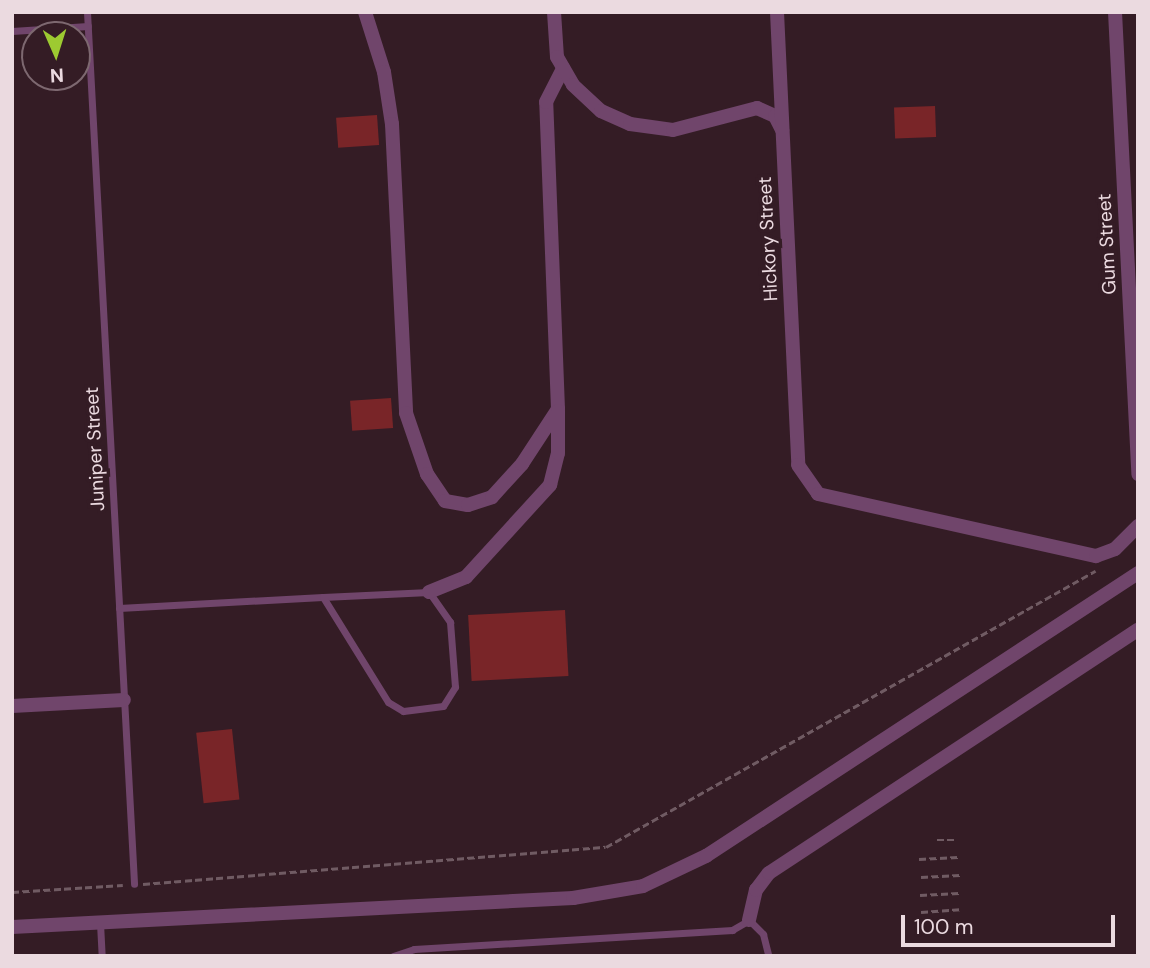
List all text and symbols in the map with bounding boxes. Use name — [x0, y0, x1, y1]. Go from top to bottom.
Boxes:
north arrow — [21, 21, 91, 91]
text: N — [49, 63, 65, 88]
street label: Hickory Street — [753, 176, 783, 302]
street label: Gum Street — [1093, 193, 1121, 295]
street label: Juniper Street — [80, 386, 110, 512]
scale bar — [905, 902, 1118, 946]
text: 100 m — [914, 913, 974, 941]

